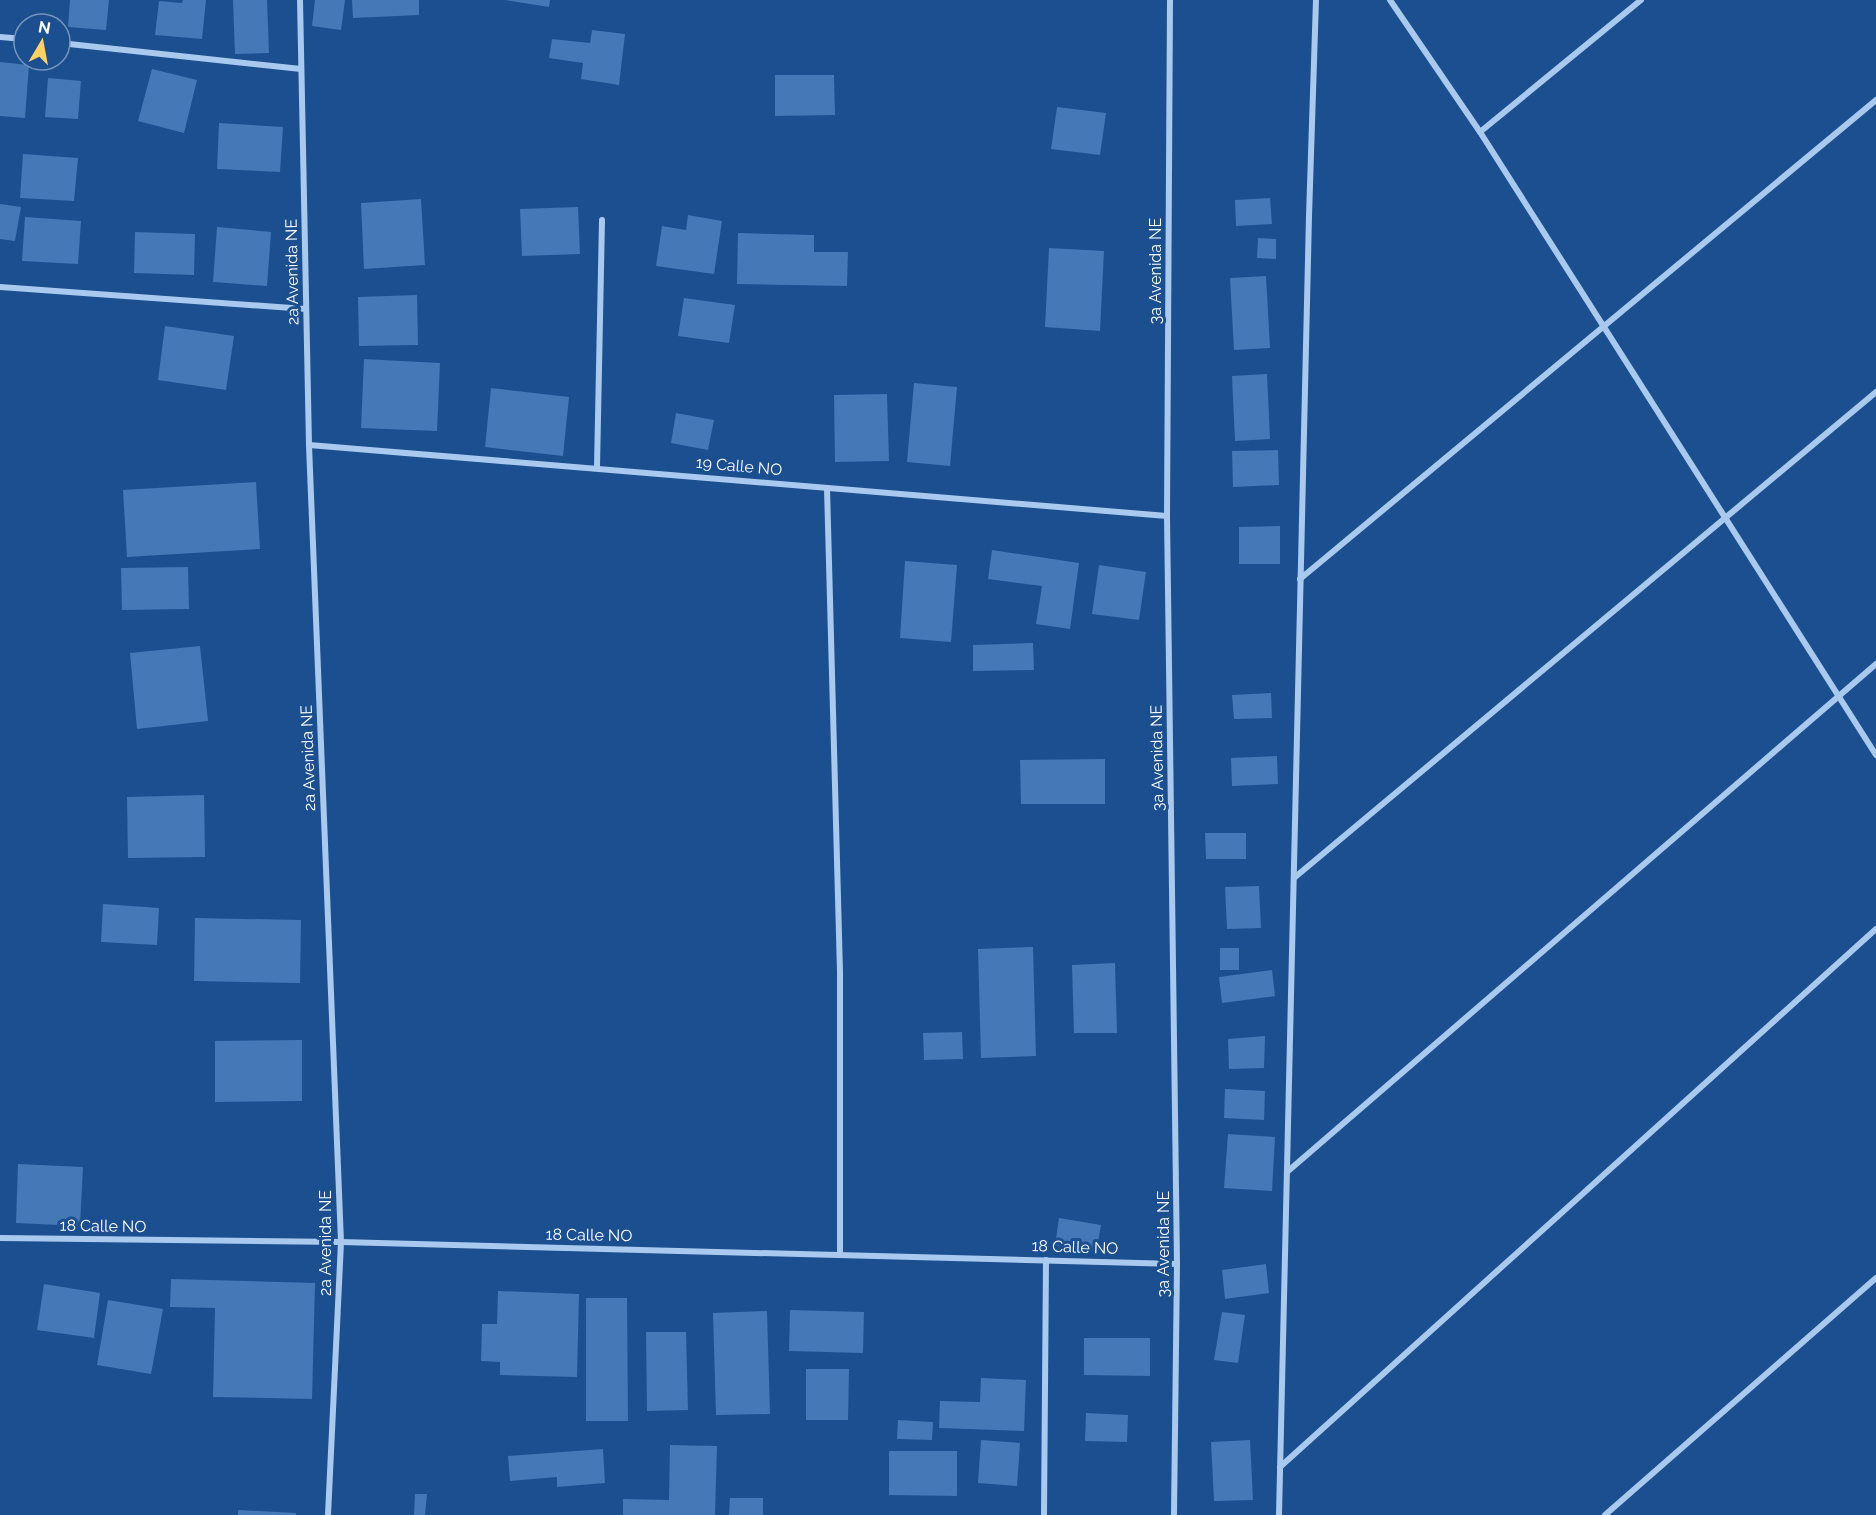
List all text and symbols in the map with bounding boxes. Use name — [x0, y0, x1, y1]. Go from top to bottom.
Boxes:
north arrow — [12, 12, 72, 72]
text: N — [37, 17, 52, 38]
street label: 2a Avenida NE — [282, 218, 302, 325]
street label: 3a Avenida NE — [1146, 218, 1165, 324]
street label: 19 Calle NO — [695, 453, 783, 479]
street label: 2a Avenida NE — [297, 704, 319, 811]
street label: 3a Avenida NE — [1147, 704, 1167, 811]
street label: 2a Avenida NE — [316, 1190, 335, 1296]
street label: 3a Avenida NE — [1154, 1191, 1173, 1297]
street label: 18 Calle NO — [60, 1216, 146, 1236]
street label: 18 Calle NO — [546, 1225, 632, 1245]
street label: 18 Calle NO — [1031, 1236, 1119, 1258]

